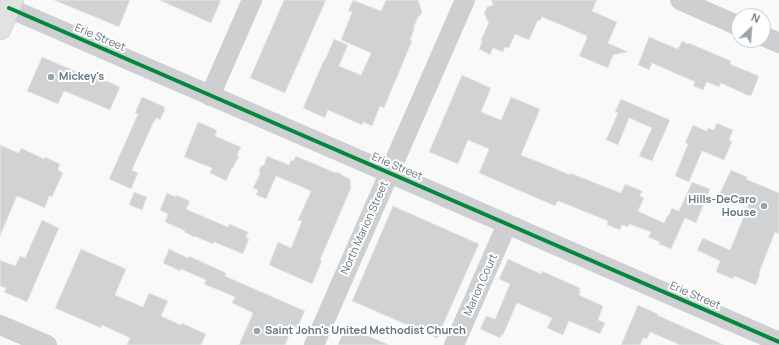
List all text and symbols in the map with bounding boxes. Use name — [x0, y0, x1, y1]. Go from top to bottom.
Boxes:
north arrow — [731, 8, 771, 48]
text: N — [749, 9, 763, 26]
street label: Erie Street — [73, 21, 127, 55]
place label: Mickey's — [59, 70, 104, 84]
marker: Mickey's — [46, 72, 56, 82]
street label: Erie Street — [370, 150, 424, 184]
street label: North Marion Street — [339, 179, 391, 277]
place label: Hills-DeCaro House — [688, 193, 756, 219]
marker: Hills-DeCaro House — [759, 201, 769, 211]
street label: Marion Court — [461, 252, 501, 318]
street label: Erie Street — [668, 279, 722, 313]
place label: Saint John's United Methodist Church — [265, 324, 466, 338]
marker: Saint John's United Methodist Church — [252, 326, 262, 336]

